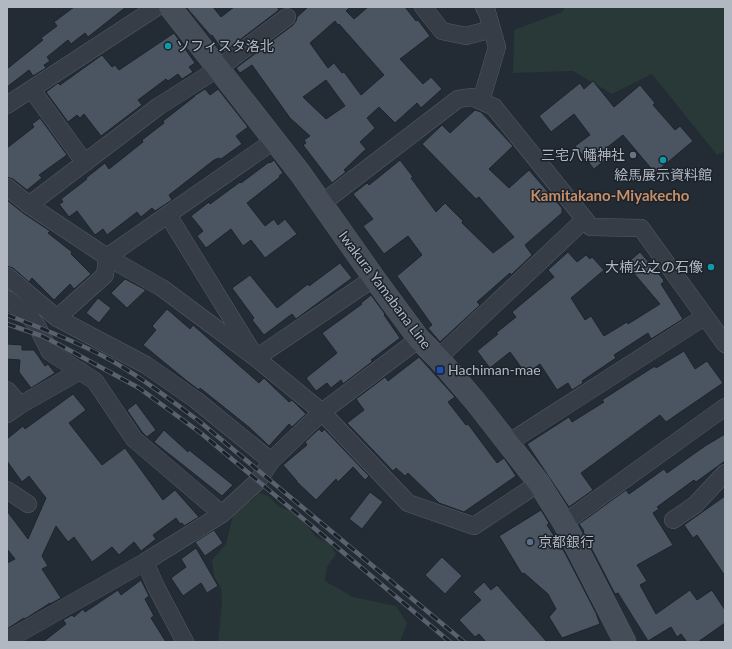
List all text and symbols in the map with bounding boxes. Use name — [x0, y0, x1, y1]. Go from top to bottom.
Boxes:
place label: ソフィスタ洛北 — [176, 37, 274, 54]
marker: ソフィスタ洛北 — [163, 41, 173, 51]
place label: 三宅八幡神社 — [541, 146, 625, 163]
marker: 三宅八幡神社 — [628, 150, 638, 160]
marker: 絵馬展示資料館 — [658, 155, 668, 165]
place label: 絵馬展示資料館 — [614, 166, 712, 183]
district label: Kamitakano-Miyakecho — [531, 186, 690, 204]
street label: Iwakura Yamabana Line — [336, 227, 435, 352]
place label: 大楠公之の石像 — [605, 258, 703, 275]
marker: 大楠公之の石像 — [706, 262, 716, 272]
place label: Hachiman-mae — [448, 361, 541, 378]
marker: Hachiman-mae — [435, 365, 445, 375]
place label: 京都銀行 — [538, 533, 594, 550]
marker: 京都銀行 — [525, 537, 535, 547]

